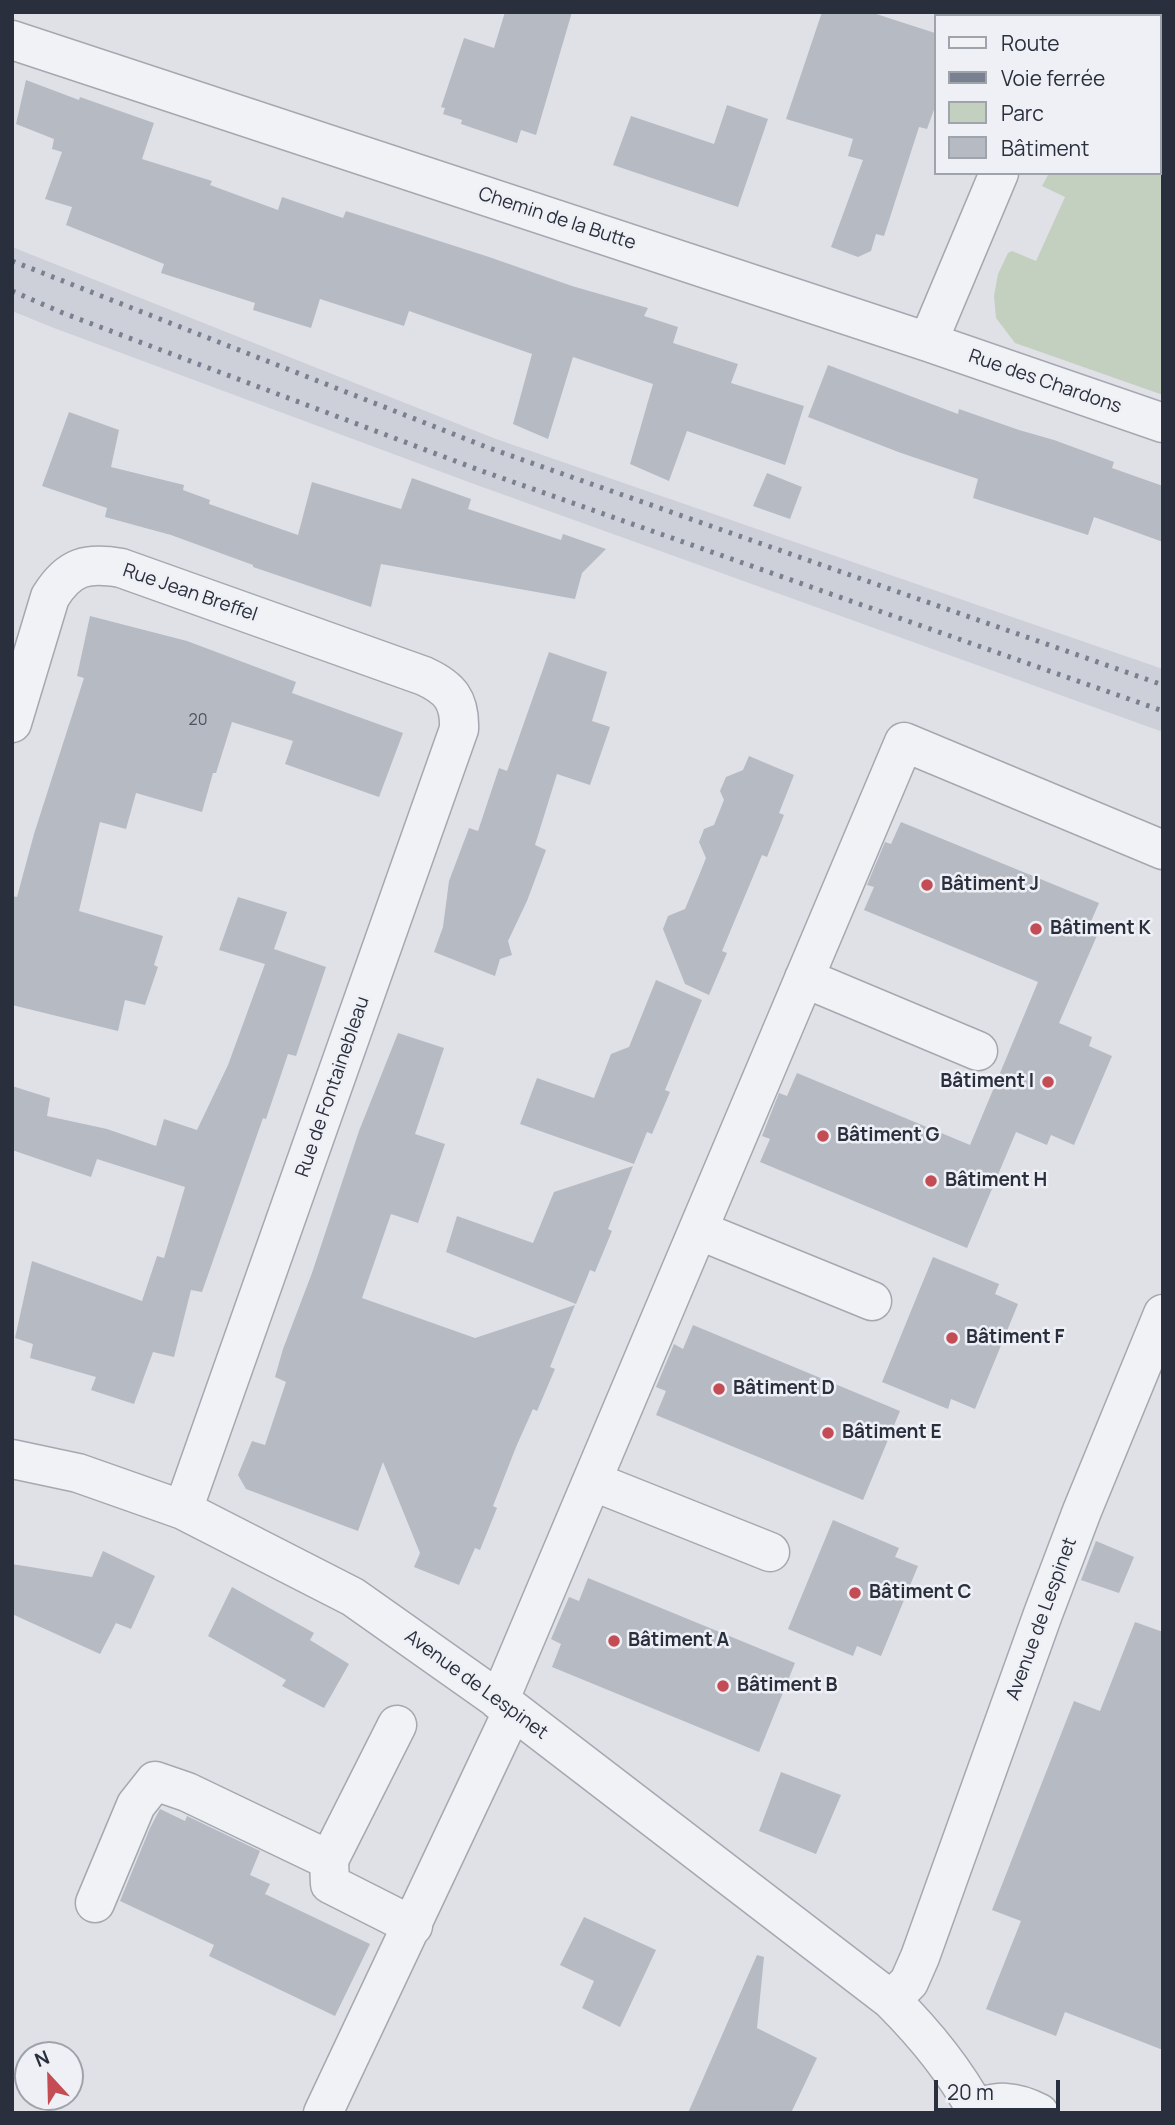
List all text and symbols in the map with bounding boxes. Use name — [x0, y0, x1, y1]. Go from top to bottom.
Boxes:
legend — [934, 14, 1161, 175]
text: Route — [1001, 29, 1059, 57]
text: Voie ferrée — [1001, 64, 1105, 92]
text: Parc — [1001, 99, 1044, 127]
text: Bâtiment — [1001, 134, 1089, 162]
street label: Chemin de la Butte — [475, 183, 639, 255]
street label: Rue des Chardons — [966, 345, 1124, 419]
street label: Rue Jean Breffel — [120, 559, 260, 627]
house number: 20 — [189, 711, 207, 731]
place label: Bâtiment J — [941, 874, 1039, 896]
marker: Bâtiment J — [919, 877, 935, 893]
place label: Bâtiment K — [1050, 918, 1151, 940]
marker: Bâtiment K — [1028, 921, 1044, 937]
street label: Rue de Fontainebleau — [291, 994, 375, 1180]
place label: Bâtiment I — [940, 1071, 1034, 1093]
marker: Bâtiment I — [1040, 1074, 1056, 1090]
place label: Bâtiment G — [837, 1125, 939, 1147]
marker: Bâtiment G — [815, 1128, 831, 1144]
place label: Bâtiment H — [945, 1170, 1047, 1192]
marker: Bâtiment H — [923, 1173, 939, 1189]
place label: Bâtiment F — [966, 1327, 1064, 1349]
marker: Bâtiment F — [944, 1330, 960, 1346]
place label: Bâtiment D — [733, 1378, 835, 1400]
marker: Bâtiment D — [711, 1381, 727, 1397]
place label: Bâtiment E — [842, 1422, 942, 1444]
marker: Bâtiment E — [820, 1425, 836, 1441]
street label: Avenue de Lespinet — [1002, 1535, 1082, 1703]
place label: Bâtiment C — [869, 1582, 972, 1604]
marker: Bâtiment C — [847, 1585, 863, 1601]
street label: Avenue de Lespinet — [400, 1625, 552, 1745]
place label: Bâtiment A — [628, 1630, 729, 1652]
marker: Bâtiment A — [606, 1633, 622, 1649]
place label: Bâtiment B — [737, 1675, 837, 1697]
marker: Bâtiment B — [715, 1678, 731, 1694]
north arrow — [14, 2041, 84, 2111]
text: N — [31, 2044, 53, 2073]
scale bar — [937, 2066, 1063, 2110]
text: 20 m — [947, 2078, 994, 2106]

